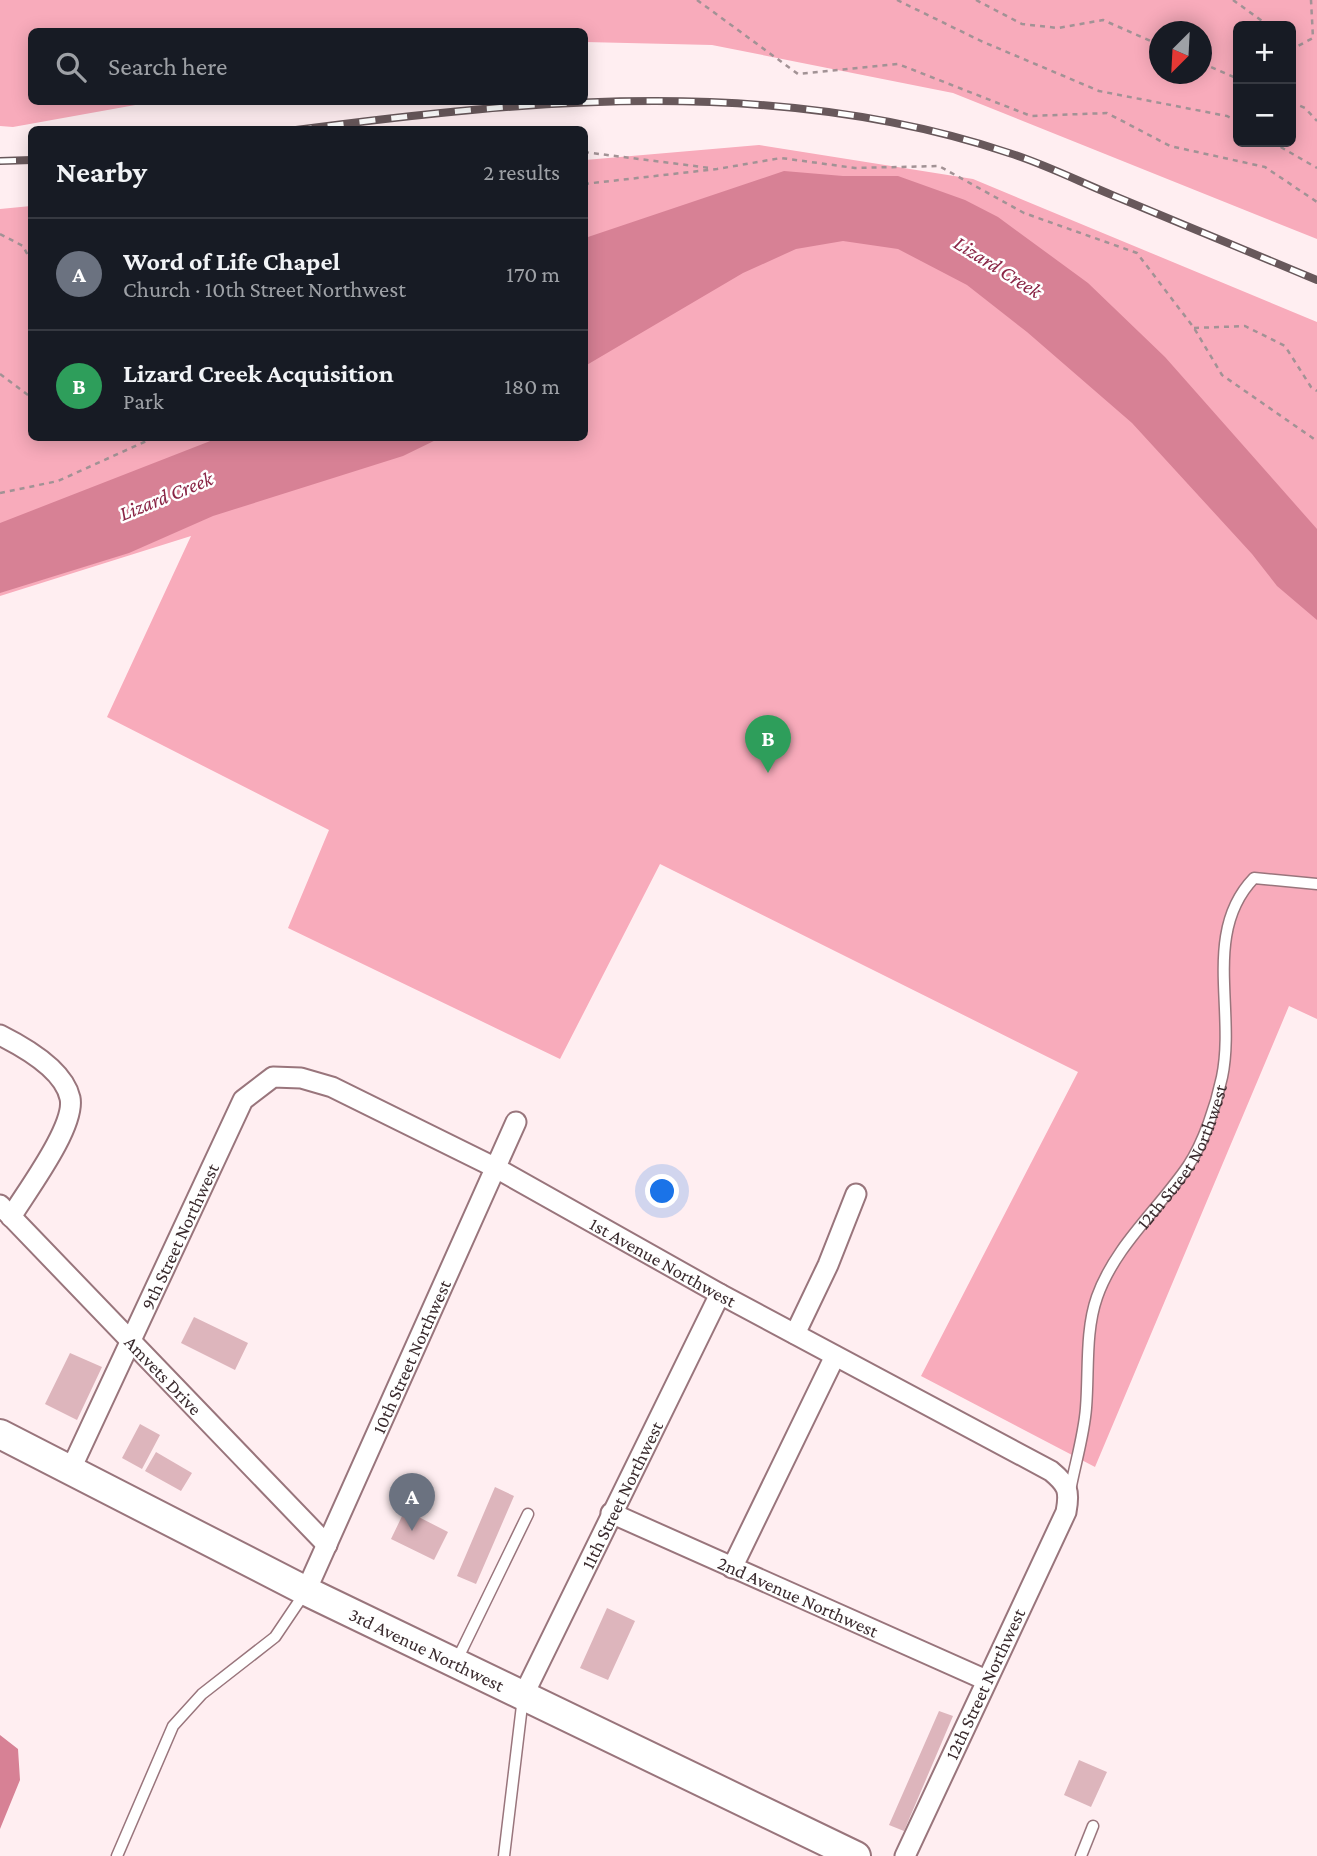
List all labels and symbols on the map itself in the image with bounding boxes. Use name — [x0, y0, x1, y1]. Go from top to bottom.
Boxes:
north arrow — [1149, 21, 1212, 84]
water label: Lizard Creek — [950, 231, 1047, 304]
water label: Lizard Creek — [116, 466, 217, 526]
pin: B — [745, 715, 791, 773]
street label: 12th Street Northwest — [1132, 1081, 1231, 1233]
street label: 9th Street Northwest — [136, 1159, 223, 1313]
your location — [645, 1174, 679, 1208]
street label: 1st Avenue Northwest — [586, 1213, 740, 1311]
street label: 10th Street Northwest — [367, 1276, 455, 1437]
street label: Amvets Drive — [121, 1331, 206, 1419]
street label: 11th Street Northwest — [577, 1417, 667, 1572]
pin: A — [389, 1473, 435, 1531]
street label: 2nd Avenue Northwest — [715, 1552, 882, 1642]
street label: 3rd Avenue Northwest — [346, 1603, 508, 1696]
street label: 12th Street Northwest — [941, 1604, 1030, 1763]

